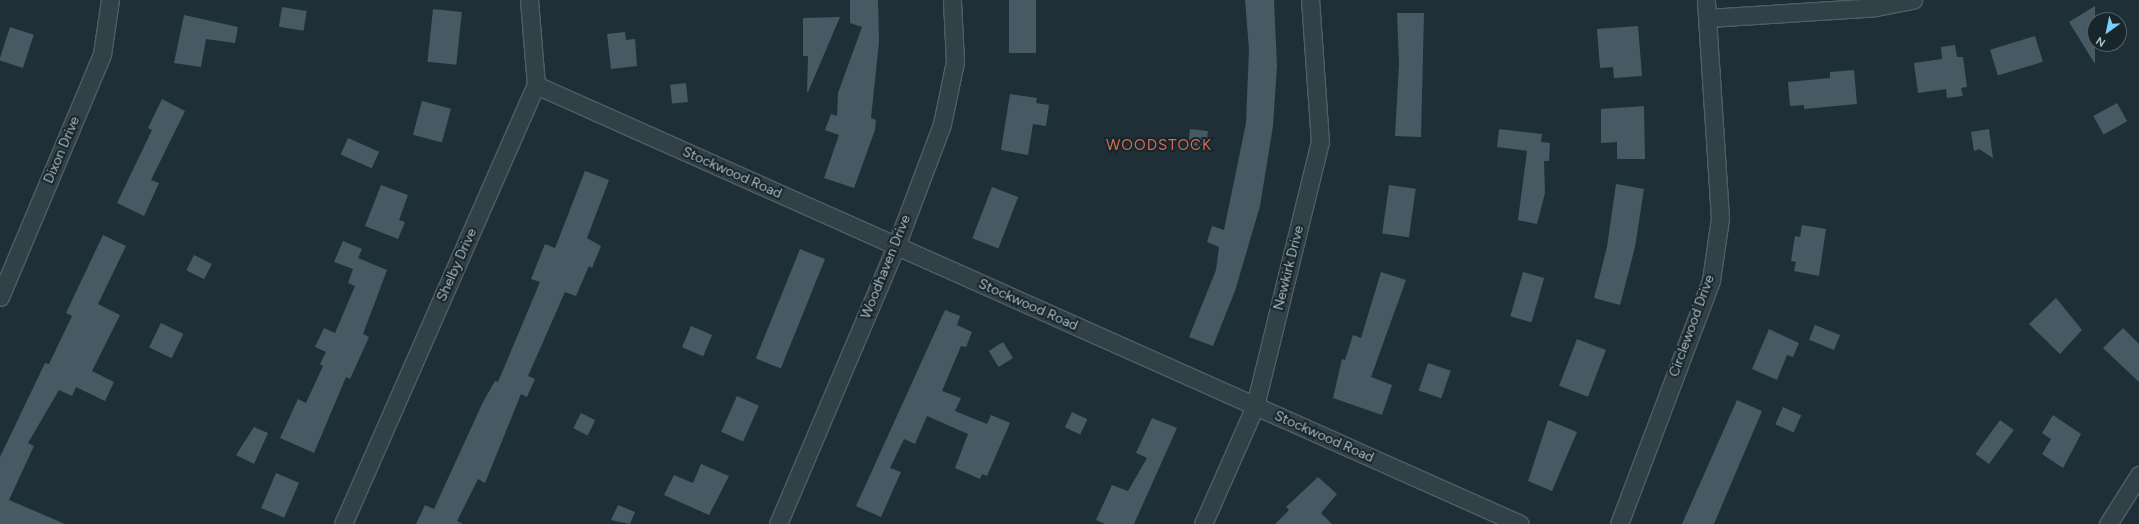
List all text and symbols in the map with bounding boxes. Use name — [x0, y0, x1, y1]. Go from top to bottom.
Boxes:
north arrow — [2087, 12, 2127, 52]
text: N — [2094, 34, 2108, 49]
street label: Dixon Drive — [40, 114, 84, 186]
district label: WOODSTOCK — [1106, 137, 1212, 155]
street label: Stockwood Road — [680, 144, 784, 202]
street label: Woodhaven Drive — [858, 213, 914, 321]
street label: Newkirk Drive — [1270, 224, 1308, 312]
street label: Shelby Drive — [433, 226, 481, 304]
street label: Circlewood Drive — [1666, 273, 1718, 379]
street label: Stockwood Road — [976, 276, 1080, 334]
street label: Stockwood Road — [1272, 408, 1376, 466]

